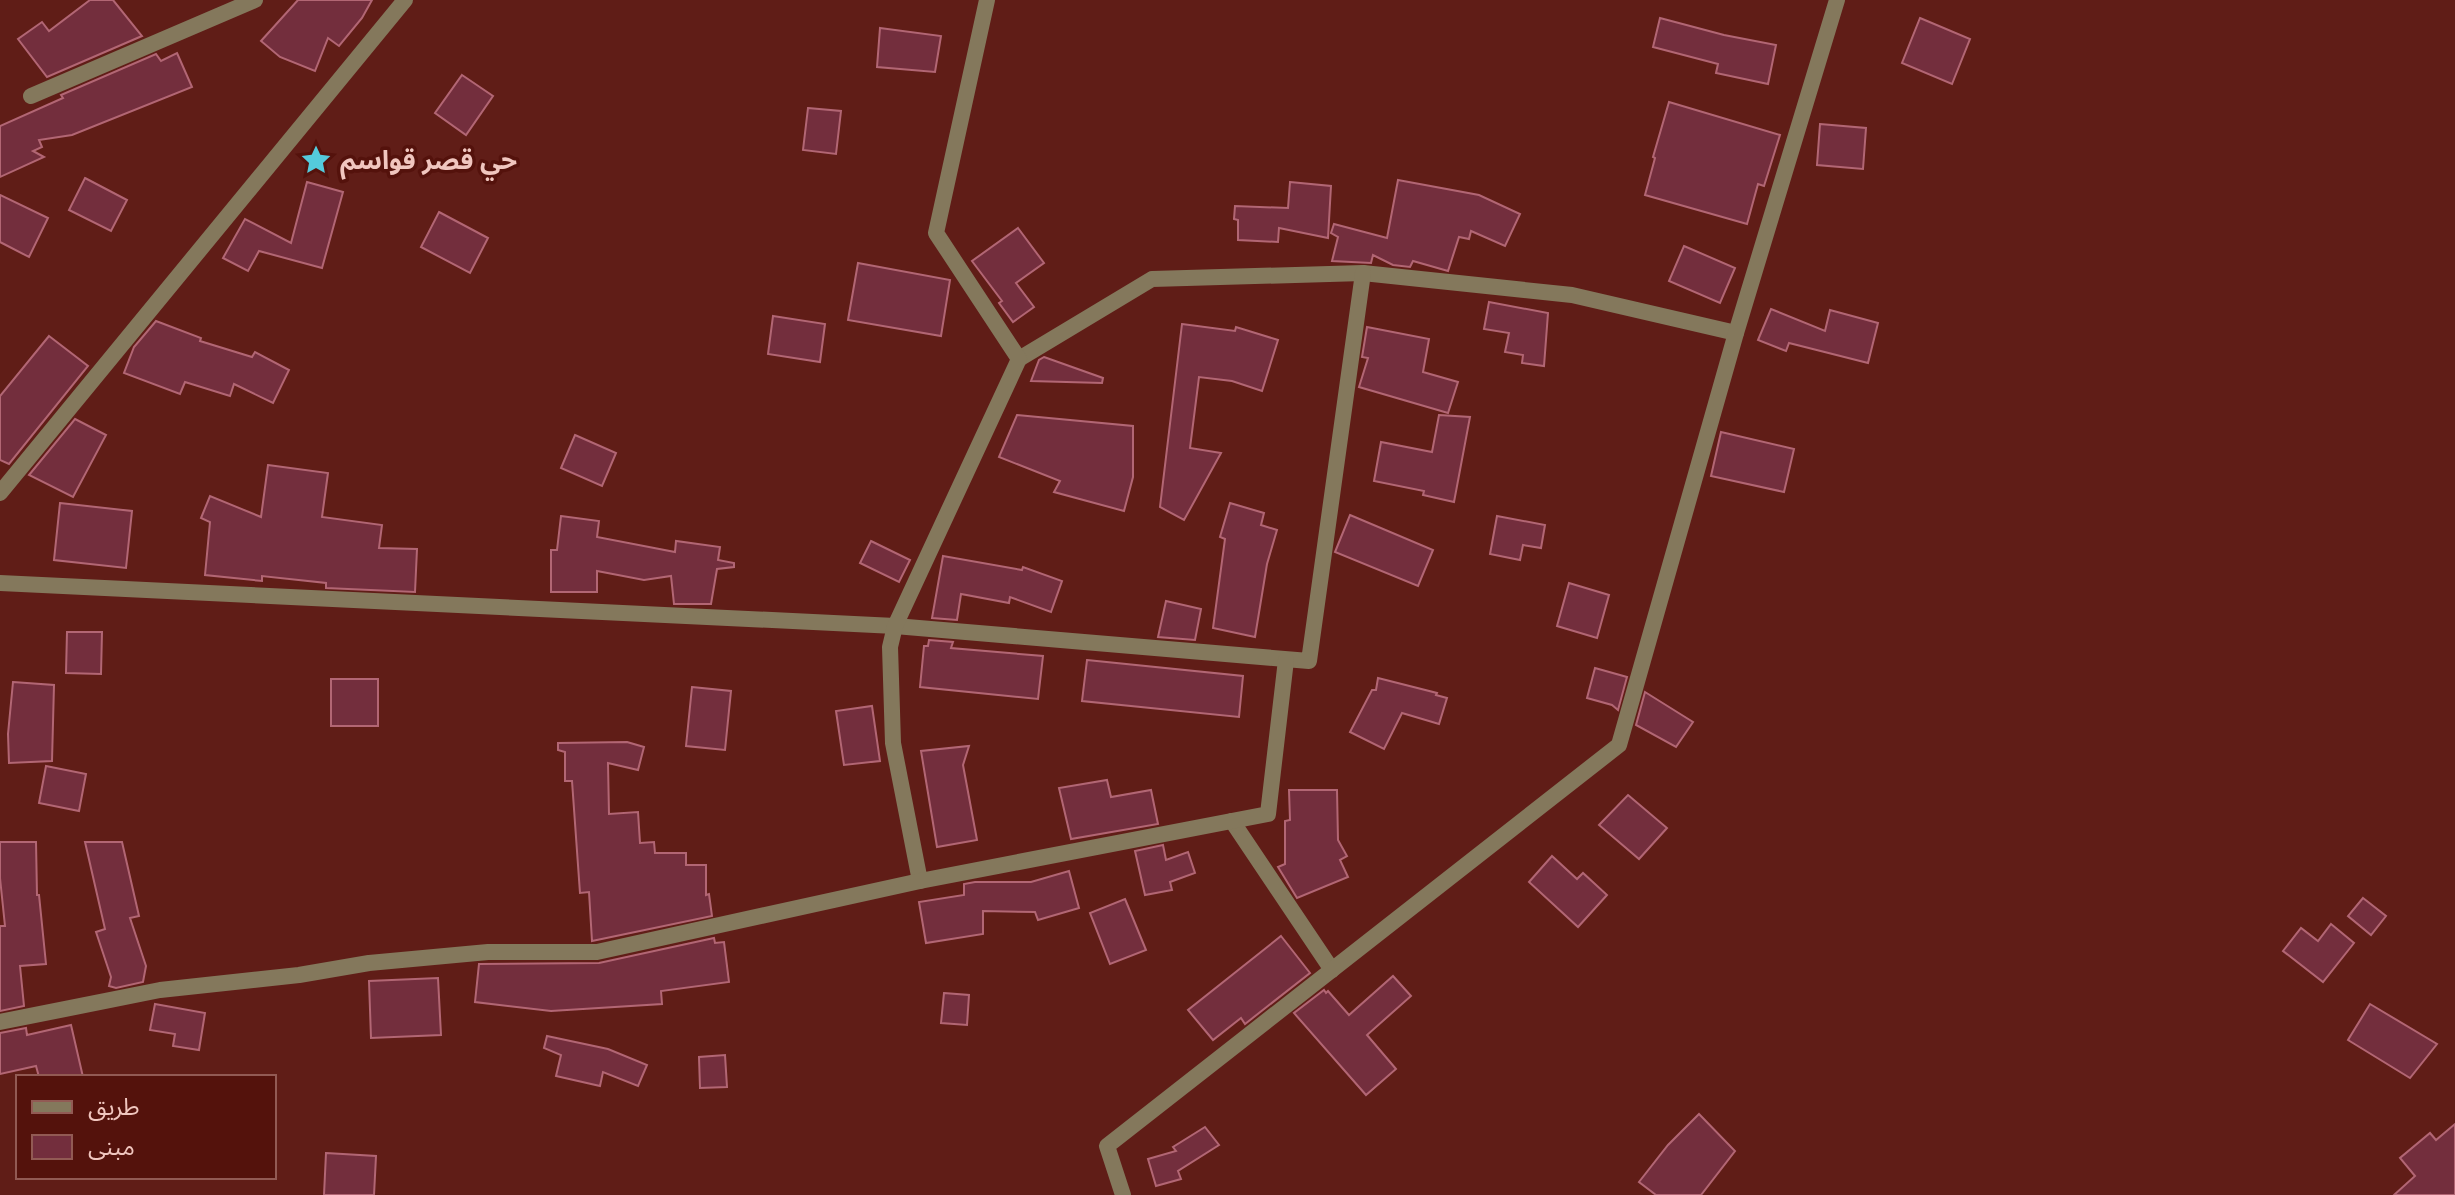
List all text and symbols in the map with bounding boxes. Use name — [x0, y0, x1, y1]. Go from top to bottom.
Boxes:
place icon: حي قصر قواسم — [299, 143, 333, 177]
place label: حي قصر قواسم — [340, 143, 517, 181]
legend — [16, 1075, 276, 1179]
text: طريق — [88, 1091, 140, 1122]
text: مبنى — [88, 1131, 135, 1162]

